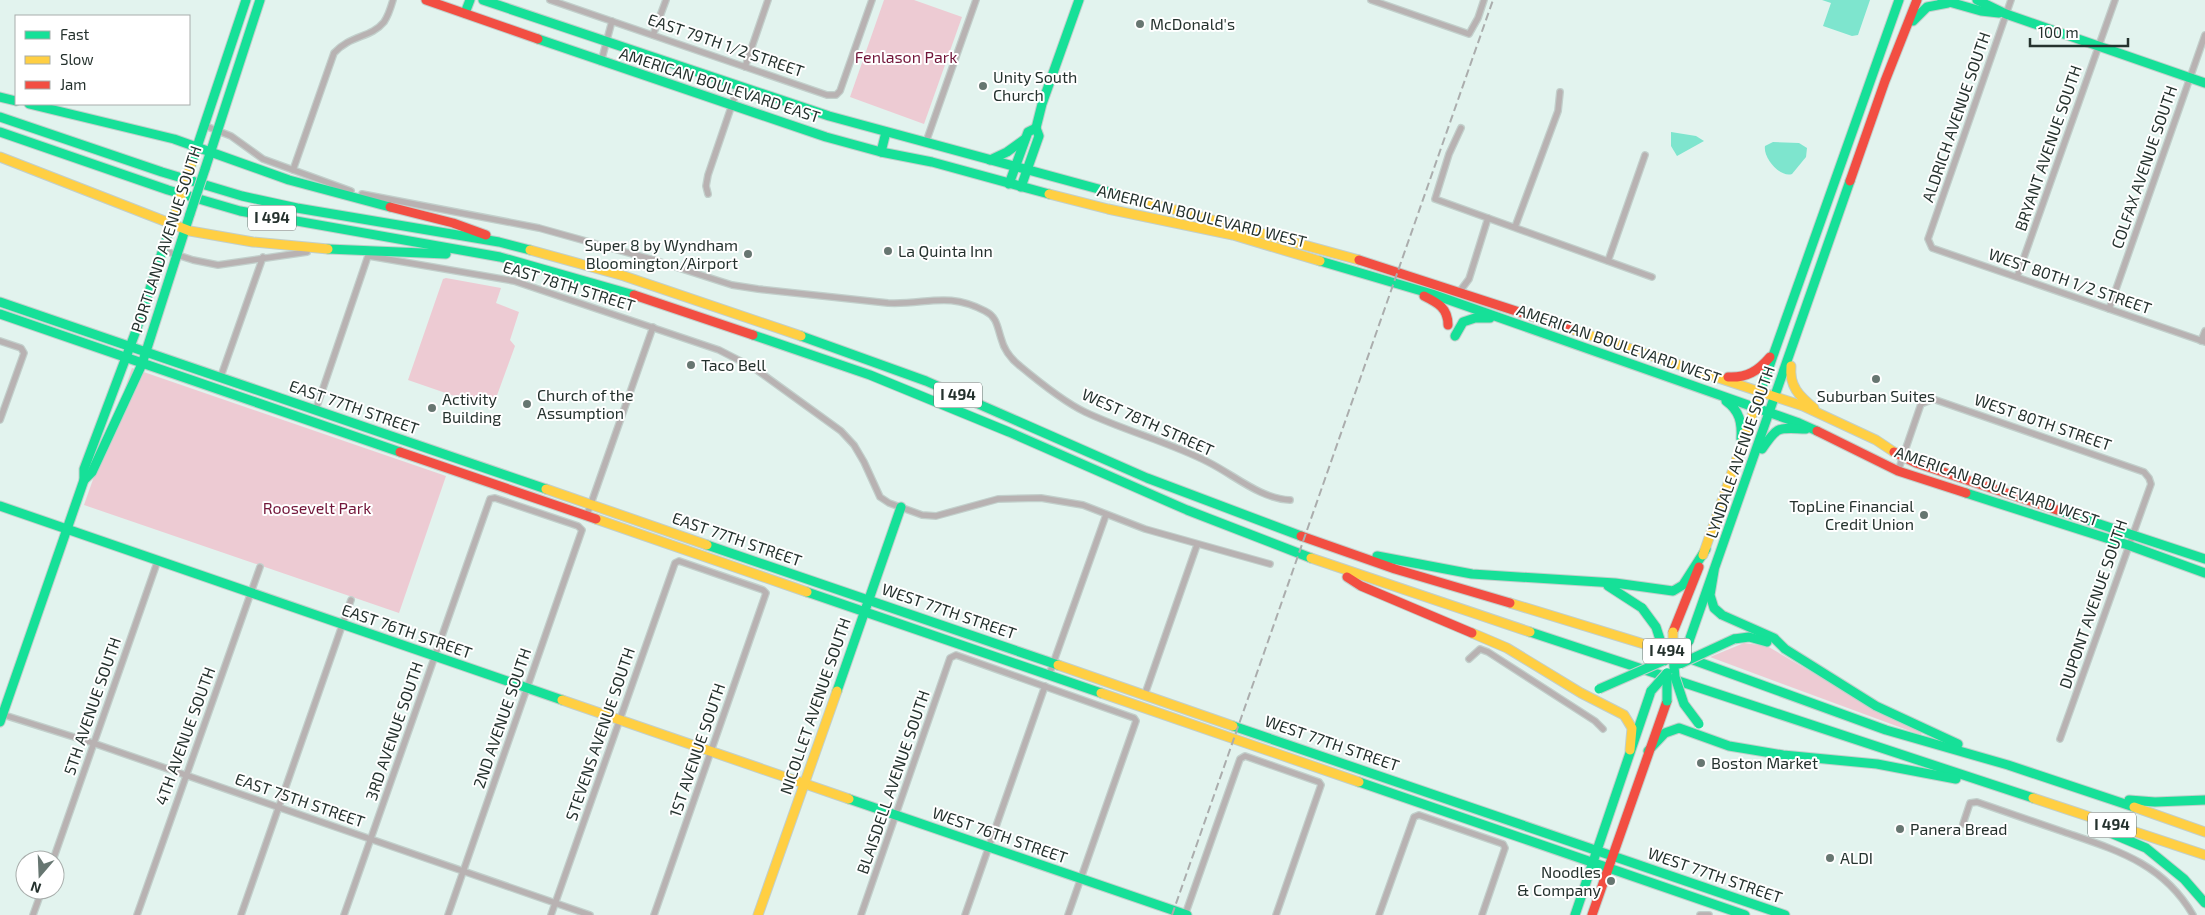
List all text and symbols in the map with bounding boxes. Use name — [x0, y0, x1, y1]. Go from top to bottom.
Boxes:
street label: EAST 79TH 1/2 STREET — [646, 9, 807, 80]
place label: McDonald's — [1150, 14, 1235, 33]
legend — [15, 15, 190, 105]
scale bar — [2030, 15, 2128, 47]
marker: McDonald's — [1134, 18, 1146, 30]
text: 100 m — [2038, 23, 2079, 41]
text: Fast — [60, 25, 90, 43]
street label: ALDRICH AVENUE SOUTH — [1917, 29, 1994, 204]
street label: AMERICAN BOULEVARD EAST — [617, 43, 823, 126]
park label: Fenlason Park — [855, 47, 957, 66]
text: Slow — [60, 50, 94, 68]
street label: BRYANT AVENUE SOUTH — [2010, 62, 2085, 233]
place label: Unity South Church — [993, 67, 1077, 104]
text: Jam — [60, 75, 86, 93]
marker: Unity South Church — [977, 80, 989, 92]
street label: COLFAX AVENUE SOUTH — [2107, 83, 2180, 251]
street label: PORTLAND AVENUE SOUTH — [126, 143, 205, 335]
street label: AMERICAN BOULEVARD WEST — [1096, 180, 1309, 251]
road number: I 494 — [248, 206, 296, 230]
place label: Super 8 by Wyndham Bloomington/Airport — [584, 235, 738, 272]
place label: La Quinta Inn — [898, 241, 993, 261]
street label: WEST 80TH 1/2 STREET — [1986, 244, 2154, 317]
marker: La Quinta Inn — [882, 245, 894, 257]
marker: Super 8 by Wyndham Bloomington/Airport — [742, 248, 754, 260]
street label: EAST 78TH STREET — [501, 256, 638, 315]
street label: AMERICAN BOULEVARD WEST — [1515, 300, 1724, 387]
place label: Taco Bell — [701, 355, 766, 374]
marker: Taco Bell — [685, 359, 697, 371]
street label: LYNDALE AVENUE SOUTH — [1701, 363, 1778, 540]
marker: Suburban Suites — [1870, 373, 1882, 385]
street label: EAST 77TH STREET — [287, 375, 421, 438]
road number: I 494 — [934, 382, 982, 408]
street label: WEST 78TH STREET — [1079, 384, 1217, 459]
place label: Church of the Assumption — [537, 385, 634, 422]
place label: Suburban Suites — [1817, 386, 1935, 405]
place label: Activity Building — [442, 389, 501, 426]
street label: WEST 80TH STREET — [1972, 389, 2114, 454]
marker: Church of the Assumption — [521, 398, 533, 410]
marker: Activity Building — [426, 402, 438, 414]
street label: AMERICAN BOULEVARD WEST — [1893, 442, 2102, 529]
place label: TopLine Financial Credit Union — [1789, 496, 1914, 533]
park label: Roosevelt Park — [263, 498, 371, 517]
street label: EAST 77TH STREET — [670, 507, 804, 570]
marker: TopLine Financial Credit Union — [1918, 509, 1930, 521]
street label: DUPONT AVENUE SOUTH — [2055, 517, 2130, 691]
street label: WEST 77TH STREET — [879, 579, 1019, 642]
street label: EAST 76TH STREET — [339, 599, 475, 662]
street label: NICOLLET AVENUE SOUTH — [775, 615, 854, 797]
street label: 5TH AVENUE SOUTH — [59, 634, 124, 777]
road number: I 494 — [1643, 638, 1691, 664]
street label: 2ND AVENUE SOUTH — [469, 645, 534, 790]
street label: STEVENS AVENUE SOUTH — [561, 645, 638, 823]
street label: 3RD AVENUE SOUTH — [361, 659, 426, 803]
street label: 4TH AVENUE SOUTH — [151, 664, 218, 808]
street label: 1ST AVENUE SOUTH — [665, 680, 728, 819]
street label: BLAISDELL AVENUE SOUTH — [852, 688, 933, 876]
street label: WEST 77TH STREET — [1262, 711, 1402, 774]
place label: Boston Market — [1711, 753, 1818, 772]
marker: Boston Market — [1695, 757, 1707, 769]
street label: EAST 75TH STREET — [233, 768, 368, 831]
street label: WEST 76TH STREET — [930, 802, 1070, 867]
road number: I 494 — [2088, 812, 2136, 838]
place label: Panera Bread — [1910, 819, 2008, 838]
marker: Panera Bread — [1894, 823, 1906, 835]
street label: WEST 77TH STREET — [1645, 843, 1785, 906]
place label: ALDI — [1840, 848, 1873, 867]
north arrow — [15, 850, 65, 900]
marker: ALDI — [1824, 852, 1836, 864]
place label: Noodles & Company — [1517, 862, 1602, 899]
marker: Noodles & Company — [1605, 875, 1617, 887]
text: N — [28, 878, 43, 897]

